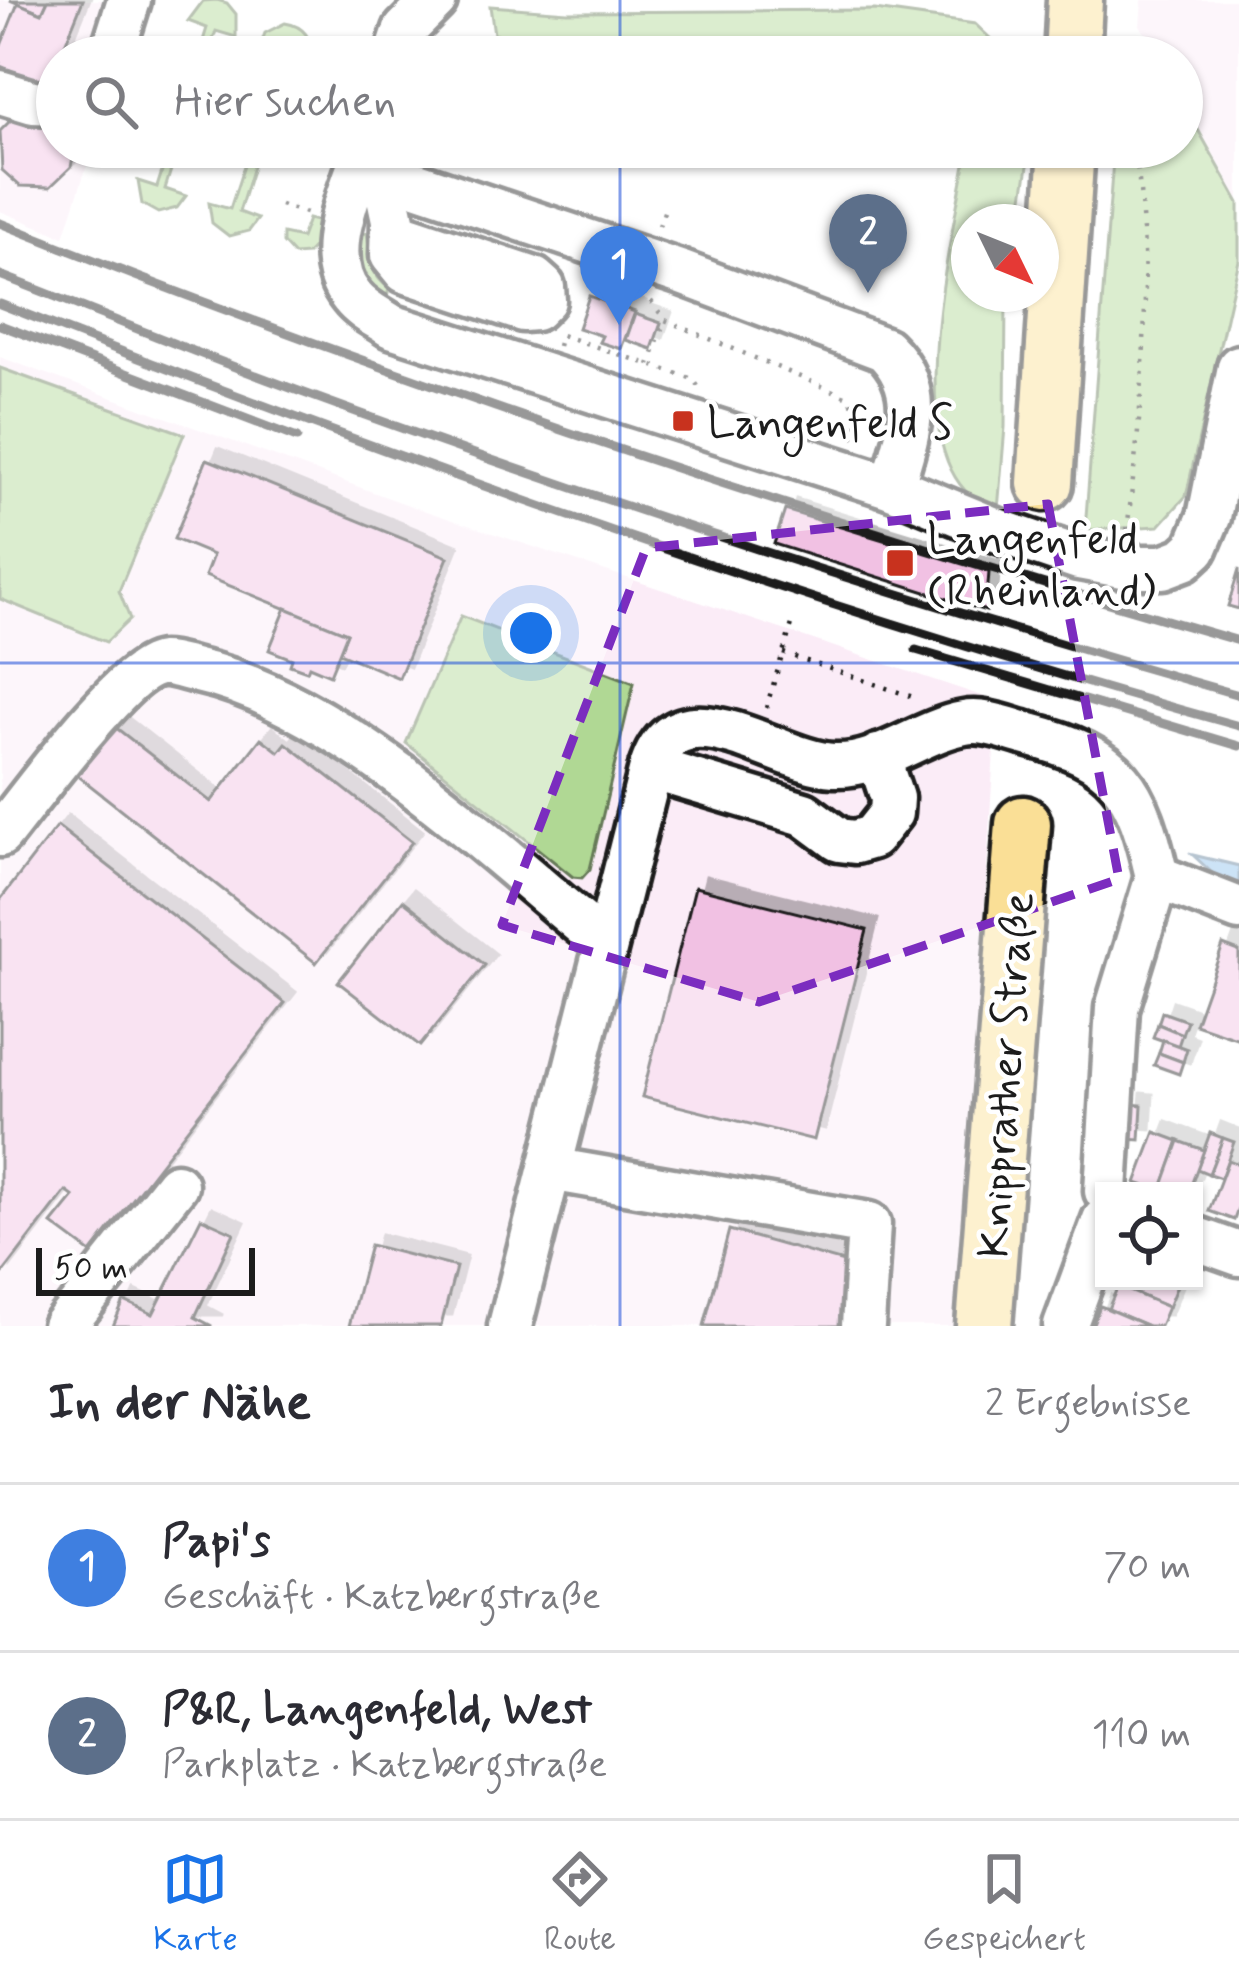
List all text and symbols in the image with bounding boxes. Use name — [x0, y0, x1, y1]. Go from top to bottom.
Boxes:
search box — [36, 36, 1203, 168]
icon: search — [78, 69, 144, 135]
text: Hier suchen — [174, 73, 396, 132]
pin: 2 — [829, 194, 907, 293]
north arrow — [951, 204, 1059, 312]
pin: 1 — [580, 226, 658, 325]
place label: Langenfeld S — [707, 395, 953, 458]
marker: Langenfeld S — [670, 408, 696, 434]
place label: Langenfeld (Rheinland) — [927, 511, 1156, 622]
marker: Langenfeld (Rheinland) — [884, 547, 916, 579]
your location — [501, 603, 561, 663]
street label: Knipprather Straße — [965, 890, 1050, 1260]
map controls — [1095, 1182, 1203, 1290]
button: locate — [1095, 1182, 1203, 1290]
scale bar — [36, 1242, 255, 1295]
text: 50 m — [54, 1247, 128, 1291]
text: In der Nähe — [48, 1371, 311, 1437]
text: 2 Ergebnisse — [985, 1379, 1191, 1430]
text: Papi's — [162, 1513, 270, 1572]
text: 1 — [78, 1542, 96, 1593]
text: 70 m — [1103, 1542, 1191, 1593]
text: Geschäft · Katzbergstraße — [162, 1572, 601, 1623]
text: P&R, Langenfeld, West — [162, 1681, 592, 1740]
text: 2 — [77, 1710, 97, 1761]
text: 110 m — [1092, 1710, 1191, 1761]
text: Parkplatz · Katzbergstraße — [162, 1740, 607, 1791]
tab: Karte — [153, 1846, 238, 1962]
tab: Route — [544, 1846, 616, 1962]
tab: Gespeichert — [922, 1846, 1086, 1962]

